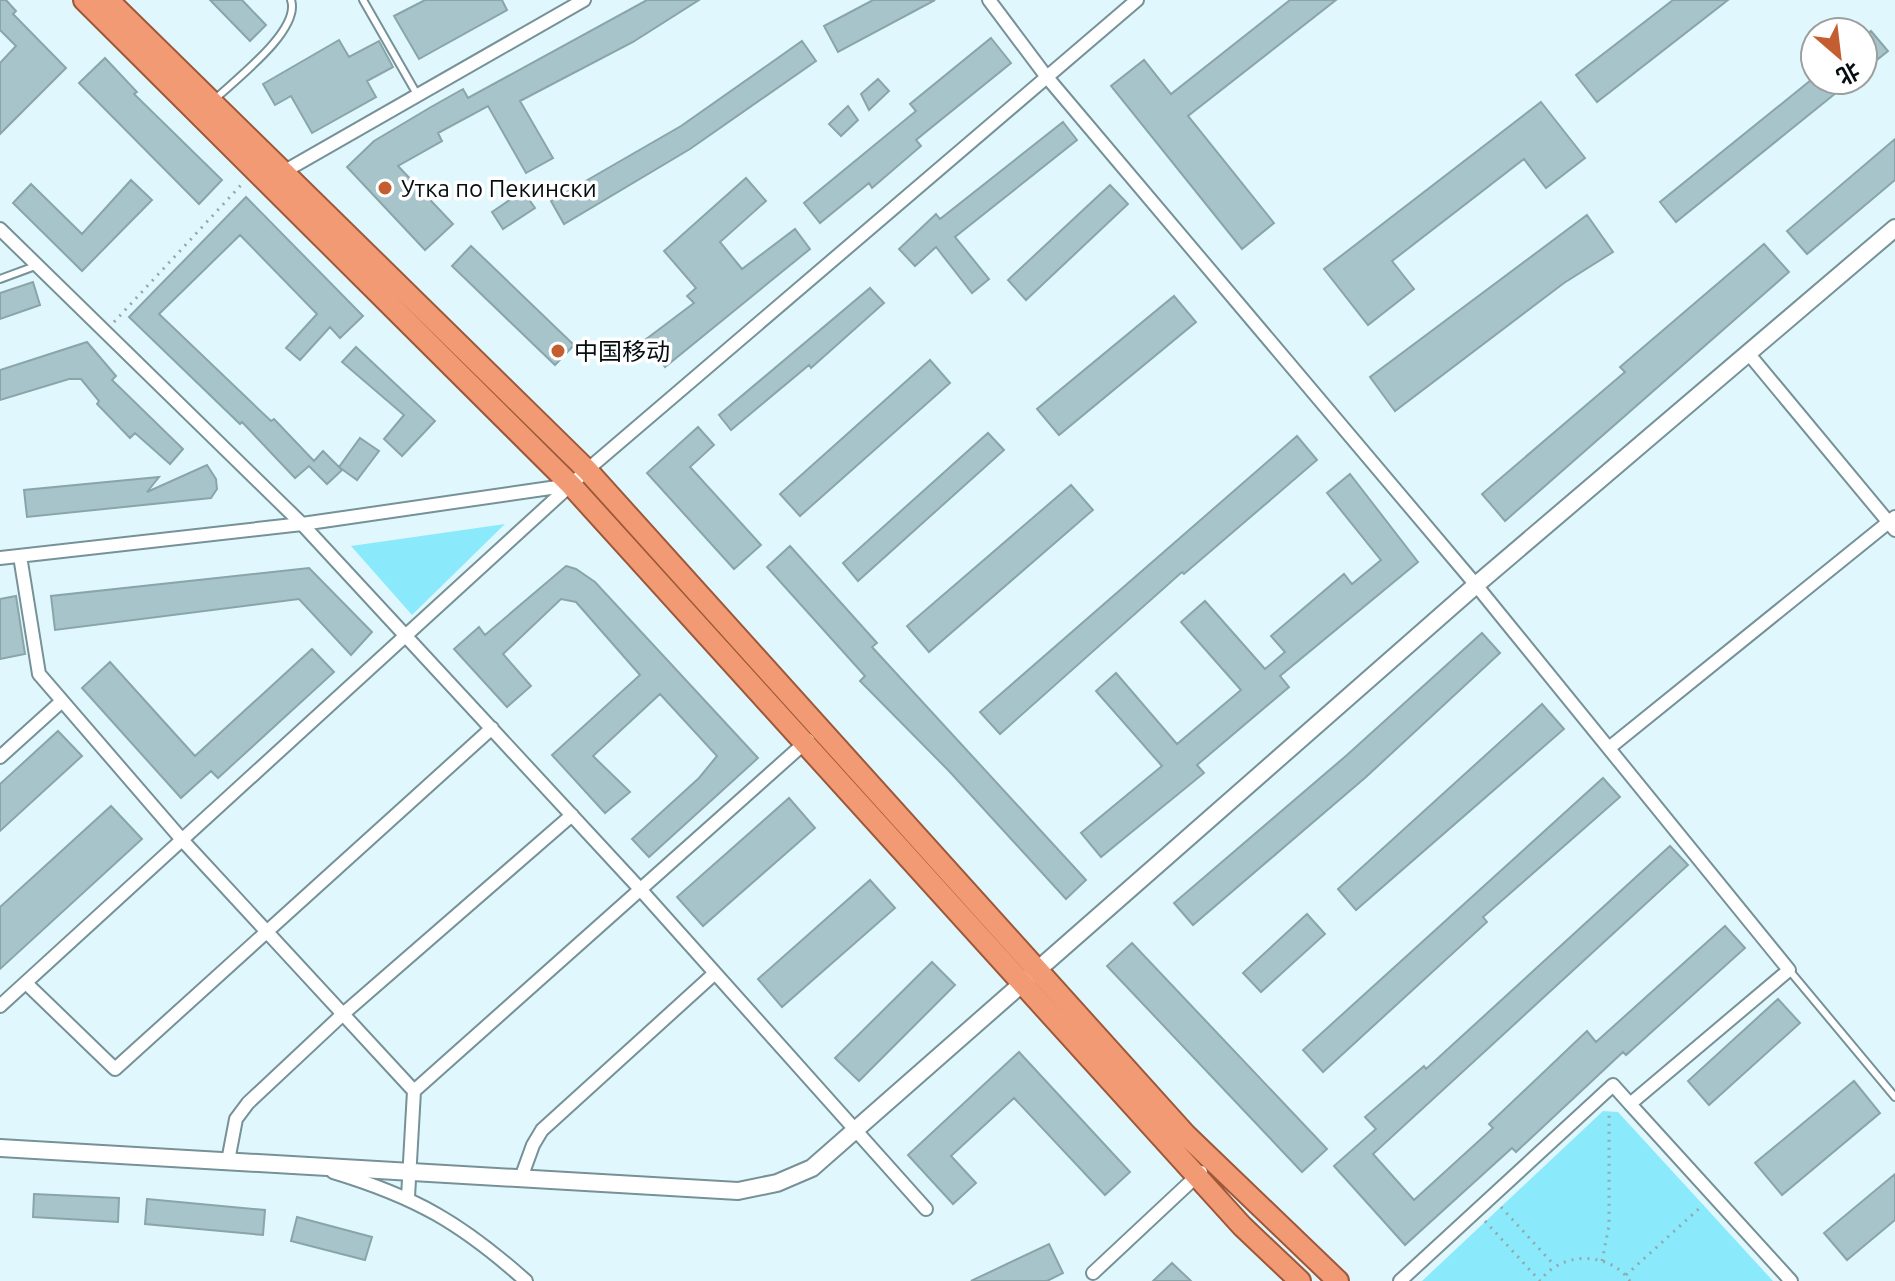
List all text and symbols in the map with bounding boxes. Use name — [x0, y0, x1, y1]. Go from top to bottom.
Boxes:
north arrow — [1799, 16, 1879, 96]
text: 北 — [1833, 58, 1864, 90]
place label: Утка по Пекински — [401, 175, 597, 202]
marker: Утка по Пекински — [376, 179, 394, 197]
place label: 中国移动 — [574, 338, 670, 365]
marker: 中国移动 — [549, 342, 567, 360]

